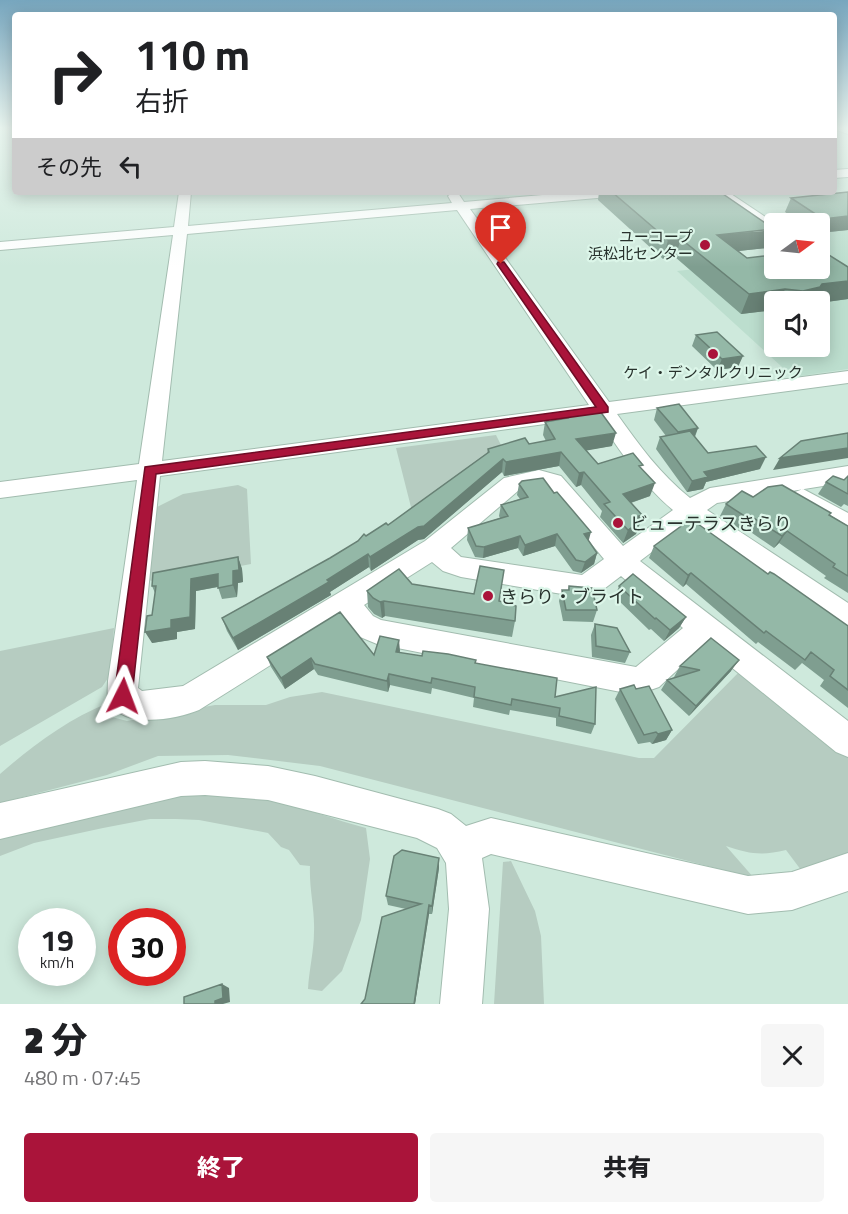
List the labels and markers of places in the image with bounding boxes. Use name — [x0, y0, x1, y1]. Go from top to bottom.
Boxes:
pin — [475, 202, 526, 264]
place label: ユーコープ 浜松北センター — [588, 225, 693, 265]
marker: ユーコープ 浜松北センター — [698, 238, 712, 252]
marker: ケイ・デンタルクリニック — [706, 347, 720, 361]
place label: ケイ・デンタルクリニック — [623, 361, 803, 384]
place label: ビューテラスきらり — [630, 510, 792, 537]
marker: ビューテラスきらり — [611, 516, 625, 530]
place label: きらり・ブライト — [500, 583, 644, 610]
marker: きらり・ブライト — [481, 589, 495, 603]

